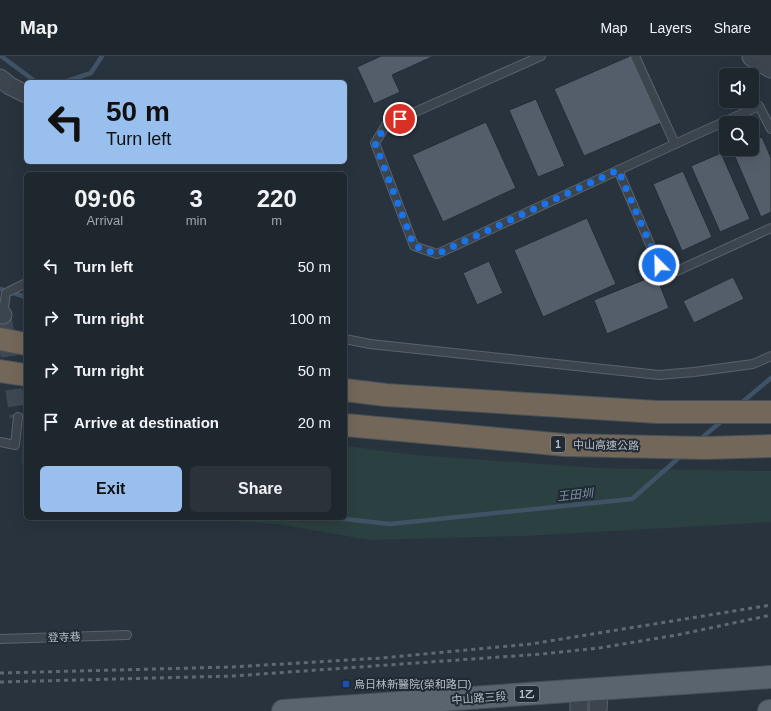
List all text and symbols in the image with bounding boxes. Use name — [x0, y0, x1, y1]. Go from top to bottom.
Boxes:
text: Map — [20, 17, 58, 38]
text: Map — [600, 20, 628, 36]
text: Layers — [650, 20, 692, 36]
text: Share — [714, 20, 751, 36]
map controls — [719, 68, 759, 156]
button: sound — [719, 68, 759, 108]
icon: left — [40, 96, 92, 148]
text: 50 m — [106, 96, 170, 127]
pin — [383, 102, 417, 136]
icon: arrive — [389, 108, 411, 130]
button: search — [719, 116, 759, 156]
text: Turn left — [106, 129, 171, 149]
text: 09:06 — [74, 185, 136, 212]
text: 3 — [189, 185, 203, 212]
text: 220 — [257, 185, 297, 212]
text: Arrival — [86, 213, 123, 228]
text: min — [186, 213, 207, 228]
text: m — [271, 213, 282, 228]
position arrow — [638, 244, 680, 286]
icon: left — [40, 255, 62, 277]
text: Turn left — [74, 258, 133, 275]
text: 50 m — [298, 258, 331, 275]
icon: right — [40, 307, 62, 329]
text: Turn right — [74, 310, 144, 327]
text: 100 m — [289, 310, 331, 327]
icon: right — [40, 359, 62, 381]
text: Turn right — [74, 362, 144, 379]
text: 50 m — [298, 362, 331, 379]
icon: arrive — [40, 411, 62, 433]
text: Arrive at destination — [74, 414, 219, 431]
text: 20 m — [298, 414, 331, 431]
road number: 1 — [551, 436, 565, 452]
street label: 中山高速公路 — [573, 438, 639, 452]
button: Exit — [40, 466, 182, 512]
button: Share — [190, 466, 331, 512]
water label: 王田圳 — [556, 486, 596, 504]
street label: 登寺巷 — [47, 630, 81, 644]
place label: 烏日林新醫院(榮和路口) — [354, 678, 471, 690]
marker: 烏日林新醫院(榮和路口) — [341, 679, 351, 689]
road number: 1乙 — [515, 686, 539, 702]
street label: 中山路三段 — [451, 690, 507, 706]

